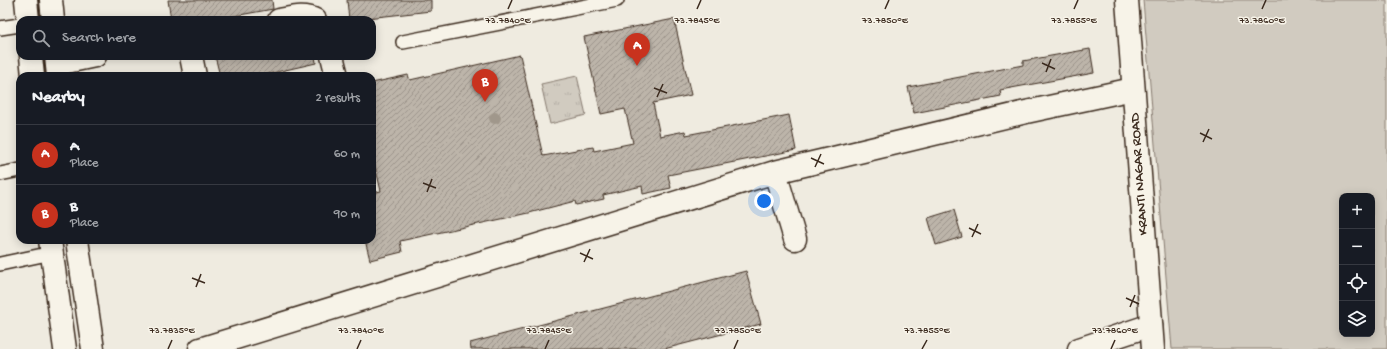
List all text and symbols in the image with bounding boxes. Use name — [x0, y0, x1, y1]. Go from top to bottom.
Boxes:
text: 73.7840°E — [484, 15, 531, 27]
text: 73.7845°E — [674, 15, 720, 27]
text: 73.7850°E — [861, 15, 909, 27]
text: 73.7855°E — [1050, 15, 1097, 27]
text: 73.7860°E — [1238, 15, 1286, 27]
search box — [16, 16, 376, 60]
icon: search — [30, 27, 52, 49]
text: Search here — [62, 29, 136, 47]
pin: A — [624, 33, 650, 66]
pin: B — [472, 69, 498, 102]
text: Nearby — [32, 88, 85, 108]
text: 2 results — [315, 91, 360, 106]
street label: KRANTI NAGAR ROAD — [1127, 111, 1153, 236]
text: A — [70, 138, 79, 156]
text: A — [41, 147, 49, 162]
text: 60 m — [334, 147, 360, 162]
text: Place — [70, 156, 98, 171]
your location — [754, 191, 774, 211]
map controls — [1339, 193, 1375, 337]
button: + — [1339, 193, 1375, 229]
text: B — [70, 198, 78, 216]
text: B — [42, 207, 48, 222]
text: 90 m — [334, 207, 360, 222]
text: Place — [70, 216, 98, 231]
button: − — [1339, 229, 1375, 265]
button: locate — [1339, 265, 1375, 301]
button: layers — [1339, 301, 1375, 337]
text: 73.7835°E — [148, 325, 195, 337]
text: 73.7840°E — [337, 325, 384, 337]
text: 73.7845°E — [526, 325, 572, 337]
text: 73.7850°E — [714, 325, 762, 337]
text: 73.7855°E — [903, 325, 950, 337]
text: 73.7860°E — [1091, 325, 1139, 337]

